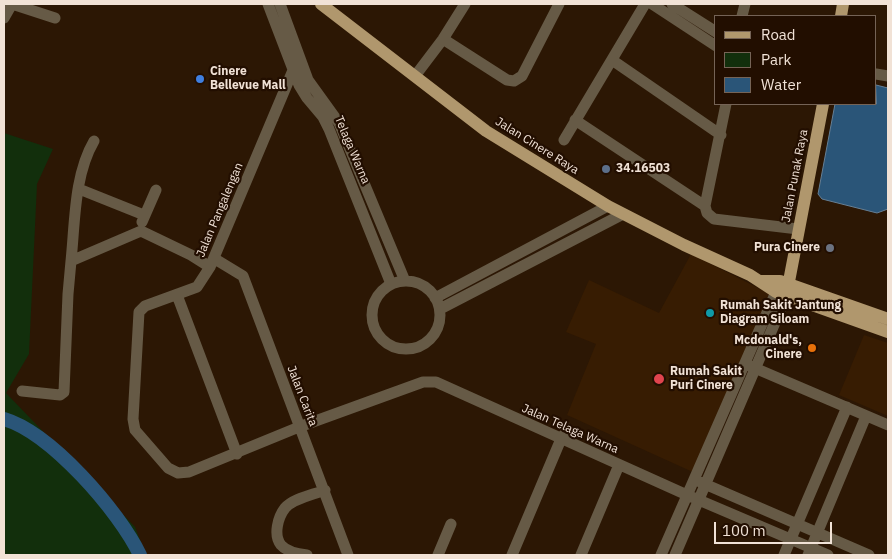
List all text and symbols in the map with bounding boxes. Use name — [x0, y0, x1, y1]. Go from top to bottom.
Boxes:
legend — [714, 15, 877, 105]
text: Road — [761, 25, 796, 44]
text: Park — [761, 50, 791, 69]
place label: Cinere Bellevue Mall — [210, 65, 286, 93]
marker: Cinere Bellevue Mall — [194, 73, 206, 85]
text: Water — [761, 75, 801, 94]
street label: Telaga Warna — [331, 114, 373, 186]
street label: Jalan Cinere Raya — [493, 115, 581, 177]
street label: Jalan Punak Raya — [779, 128, 811, 224]
street label: Jalan Pangalengan — [194, 161, 246, 259]
place label: 34.16503 — [616, 162, 670, 176]
marker: 34.16503 — [600, 163, 612, 175]
place label: Pura Cinere — [754, 241, 820, 255]
marker: Pura Cinere — [824, 242, 836, 254]
place label: Rumah Sakit Jantung Diagram Siloam — [720, 299, 841, 327]
marker: Rumah Sakit Jantung Diagram Siloam — [704, 307, 716, 319]
place label: Mcdonald's, Cinere — [734, 334, 802, 362]
marker: Mcdonald's, Cinere — [806, 342, 818, 354]
street label: Jalan Carita — [284, 364, 320, 428]
place label: Rumah Sakit Puri Cinere — [670, 365, 742, 393]
marker: Rumah Sakit Puri Cinere — [652, 372, 666, 386]
street label: Jalan Telaga Warna — [519, 401, 621, 457]
scale bar — [717, 512, 834, 544]
text: 100 m — [722, 521, 766, 540]

